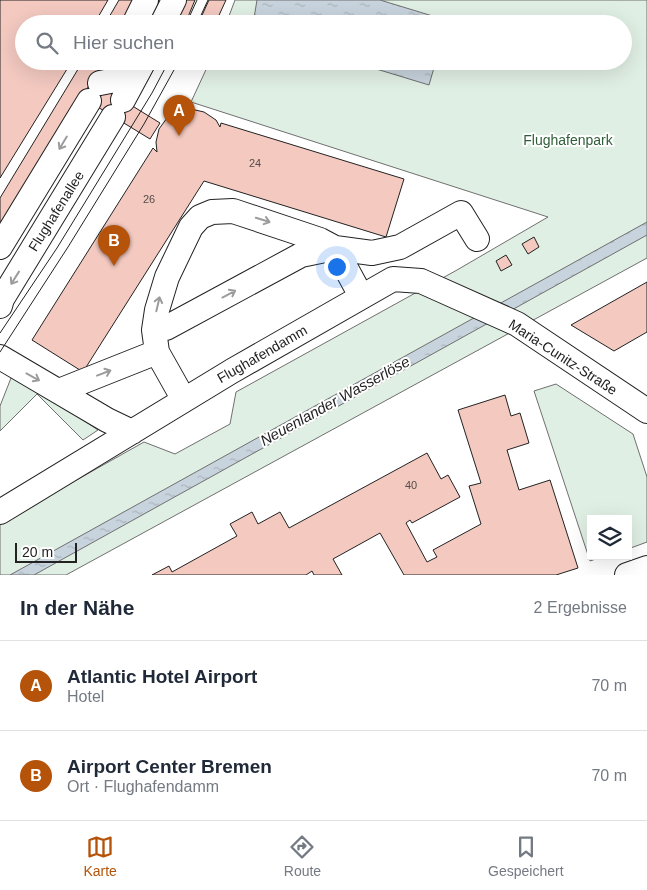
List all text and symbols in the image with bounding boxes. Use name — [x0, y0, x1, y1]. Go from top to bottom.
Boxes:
search box — [15, 15, 632, 70]
icon: search — [33, 29, 61, 57]
text: Hier suchen — [73, 32, 174, 53]
pin: A — [163, 95, 195, 136]
park label: Flughafenpark — [523, 132, 614, 148]
one-way arrow — [58, 135, 68, 149]
house number: 24 — [249, 157, 261, 169]
street label: Flughafenallee — [25, 168, 87, 254]
house number: 26 — [143, 193, 155, 205]
one-way arrow — [254, 216, 270, 226]
pin: B — [98, 225, 130, 266]
your location — [324, 254, 350, 280]
one-way arrow — [10, 270, 20, 284]
one-way arrow — [221, 289, 236, 298]
one-way arrow — [154, 297, 163, 313]
street label: Maria-Cunitz-Straße — [506, 316, 620, 398]
street label: Flughafendamm — [214, 322, 310, 386]
water label: Neuenlander Wasserlöse — [257, 352, 412, 449]
one-way arrow — [96, 368, 111, 377]
one-way arrow — [26, 372, 40, 382]
house number: 40 — [405, 479, 417, 491]
map controls — [587, 515, 632, 560]
button: layers — [587, 515, 632, 560]
scale bar — [15, 540, 78, 563]
text: 20 m — [22, 544, 53, 560]
text: In der Nähe — [20, 596, 134, 619]
text: 2 Ergebnisse — [534, 599, 627, 616]
text: Atlantic Hotel Airport — [67, 666, 257, 687]
text: A — [30, 677, 42, 694]
text: 70 m — [591, 677, 627, 694]
text: Hotel — [67, 688, 104, 705]
text: Airport Center Bremen — [67, 756, 272, 777]
text: B — [30, 767, 42, 784]
text: 70 m — [591, 767, 627, 784]
text: Ort · Flughafendamm — [67, 778, 219, 795]
tab: Karte — [83, 833, 117, 879]
tab: Route — [284, 833, 321, 879]
tab: Gespeichert — [488, 833, 564, 879]

